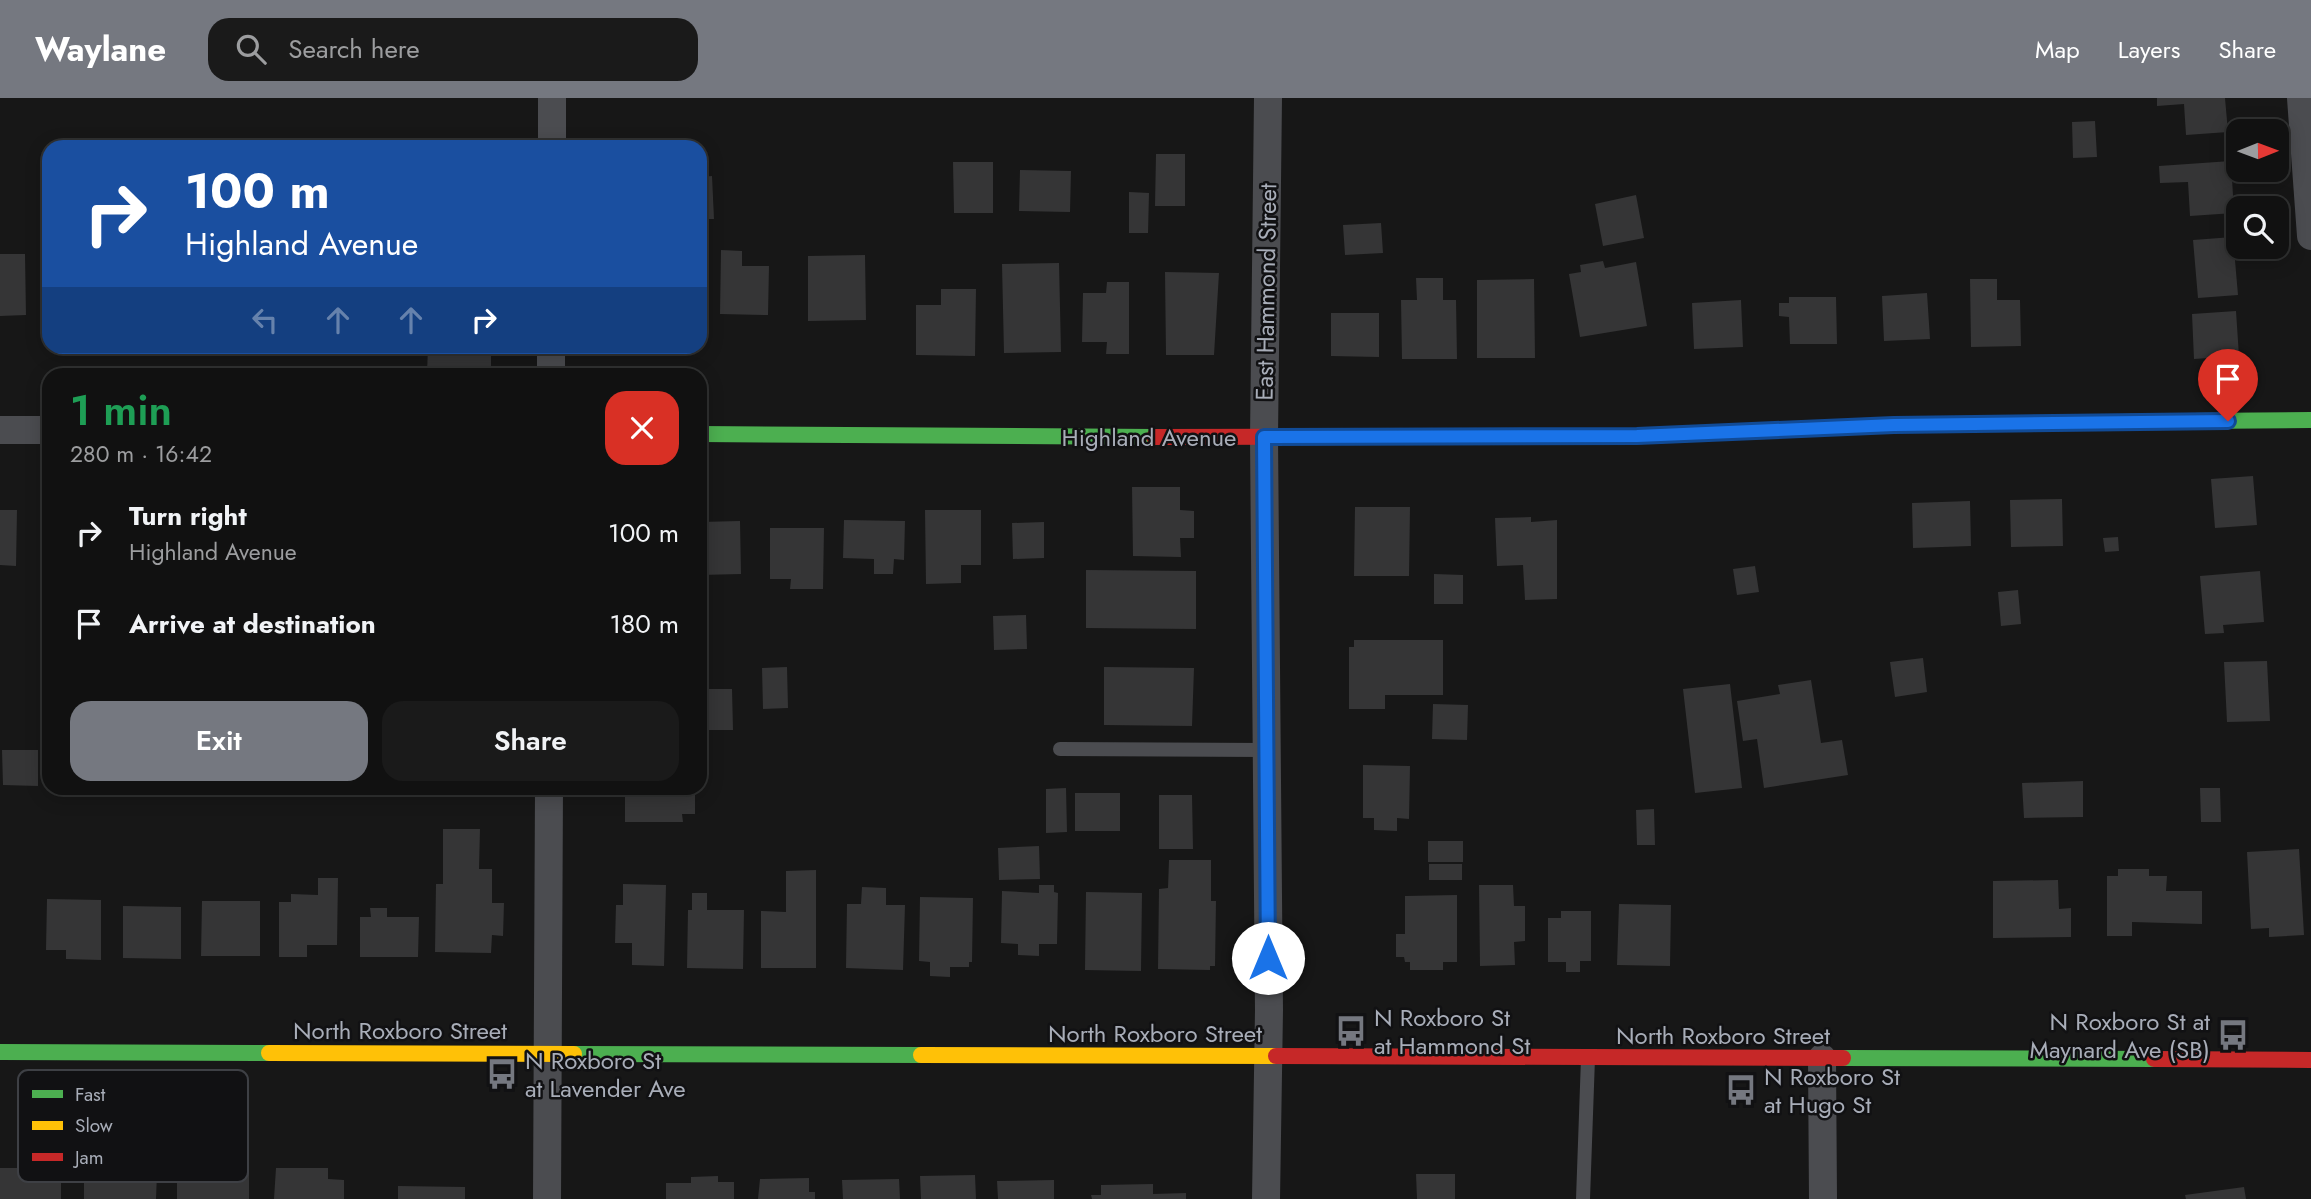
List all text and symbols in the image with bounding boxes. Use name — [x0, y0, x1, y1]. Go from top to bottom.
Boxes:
search box — [208, 18, 698, 81]
text: Waylane — [35, 26, 166, 73]
icon: search — [232, 30, 270, 68]
text: Search here — [288, 30, 420, 68]
text: Map — [2035, 32, 2080, 67]
text: Layers — [2118, 32, 2180, 67]
text: Share — [2218, 32, 2276, 67]
north arrow — [2226, 119, 2289, 182]
map controls — [2226, 119, 2289, 259]
text: 100 m — [185, 156, 330, 226]
icon: right — [70, 168, 161, 259]
street label: East Hammond Street — [1247, 183, 1285, 401]
button: search — [2226, 196, 2289, 259]
text: Highland Avenue — [185, 221, 418, 267]
icon: left — [246, 301, 284, 339]
icon: ahead — [319, 301, 357, 339]
icon: ahead — [392, 301, 430, 339]
icon: right — [465, 301, 503, 339]
pin — [2198, 349, 2258, 421]
icon: arrive — [2209, 360, 2247, 398]
text: 1 min — [70, 380, 172, 441]
button: close — [605, 391, 679, 465]
street label: Highland Avenue — [1062, 420, 1236, 455]
text: 280 m · 16:42 — [70, 437, 212, 471]
text: Turn right — [129, 497, 247, 535]
icon: right — [70, 514, 108, 552]
text: 100 m — [608, 514, 679, 552]
text: Highland Avenue — [129, 535, 297, 569]
icon: arrive — [70, 605, 108, 643]
text: Arrive at destination — [129, 605, 376, 643]
text: 180 m — [609, 605, 679, 643]
button: Exit — [70, 701, 368, 781]
button: Share — [382, 701, 679, 781]
position arrow — [1231, 921, 1305, 995]
place label: N Roxboro St at Hammond St — [1374, 1000, 1530, 1063]
place label: N Roxboro St at Maynard Ave (SB) — [2029, 1004, 2210, 1067]
street label: North Roxboro Street — [293, 1013, 507, 1048]
bus stop icon: N Roxboro St at Hammond St — [1334, 1014, 1368, 1048]
street label: North Roxboro Street — [1048, 1016, 1262, 1051]
street label: North Roxboro Street — [1616, 1018, 1830, 1053]
bus stop icon: N Roxboro St at Maynard Ave (SB) — [2216, 1018, 2250, 1052]
place label: N Roxboro St at Lavender Ave — [525, 1043, 686, 1106]
bus stop icon: N Roxboro St at Lavender Ave — [485, 1057, 519, 1091]
place label: N Roxboro St at Hugo St — [1764, 1059, 1900, 1122]
legend — [18, 1070, 248, 1182]
bus stop icon: N Roxboro St at Hugo St — [1724, 1073, 1758, 1107]
text: Fast — [75, 1081, 106, 1108]
text: Slow — [75, 1112, 113, 1139]
text: Jam — [72, 1144, 104, 1171]

